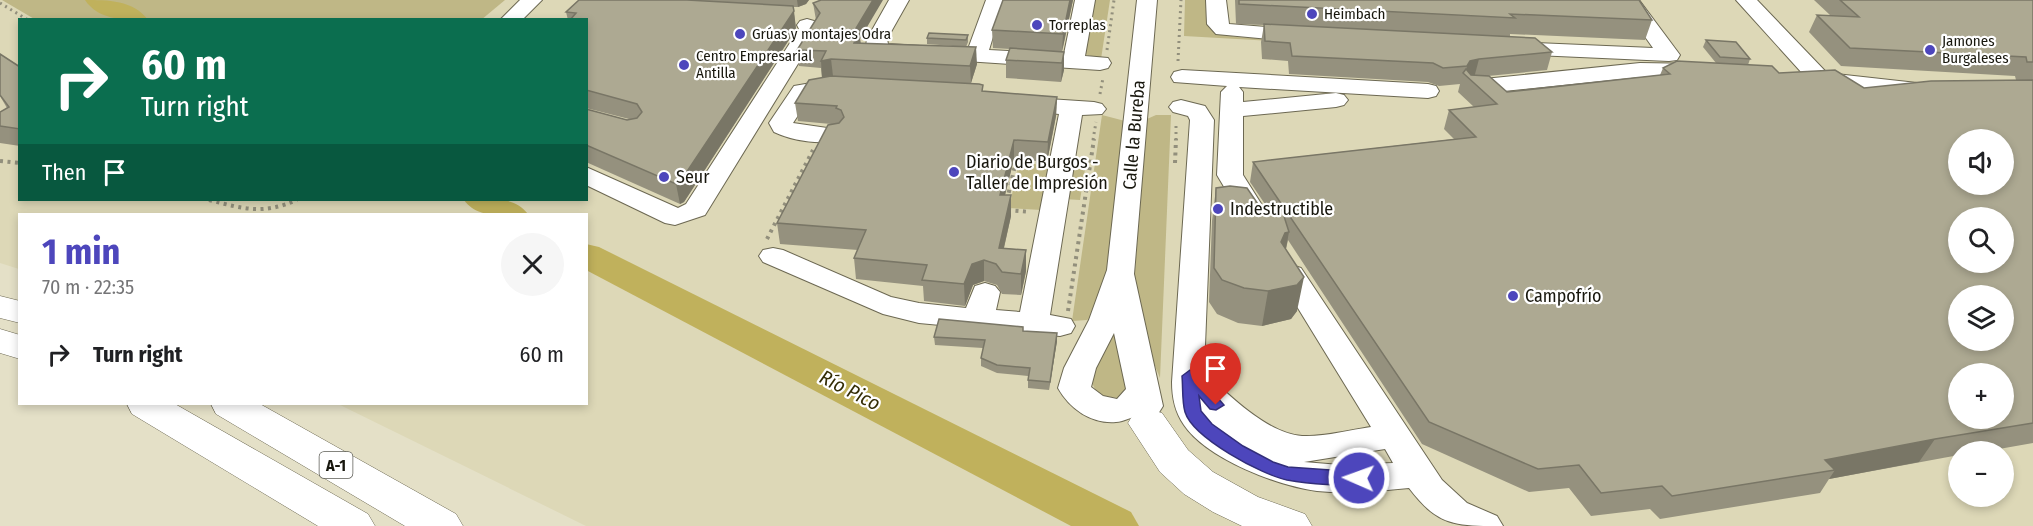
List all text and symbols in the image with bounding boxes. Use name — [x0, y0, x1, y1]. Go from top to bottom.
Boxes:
place label: Heimbach — [1324, 5, 1385, 23]
marker: Heimbach — [1305, 7, 1319, 21]
place label: Torreplas — [1049, 16, 1106, 34]
marker: Torreplas — [1030, 18, 1044, 32]
place label: Grúas y montajes Odra — [752, 25, 891, 43]
marker: Grúas y montajes Odra — [733, 27, 747, 41]
place label: Jamones Burgaleses — [1942, 32, 2009, 67]
text: 60 m — [141, 40, 227, 90]
icon: right — [42, 42, 120, 120]
marker: Jamones Burgaleses — [1923, 43, 1937, 57]
place label: Centro Empresarial Antilla — [696, 47, 812, 82]
marker: Centro Empresarial Antilla — [677, 58, 691, 72]
street label: Calle la Bureba — [1118, 79, 1150, 191]
text: Turn right — [141, 91, 249, 123]
map controls — [1948, 129, 2014, 507]
button: sound — [1948, 129, 2014, 195]
place label: Diario de Burgos - Taller de Impresión — [966, 151, 1108, 194]
icon: arrive — [98, 156, 131, 189]
text: Then — [42, 159, 86, 186]
marker: Diario de Burgos - Taller de Impresión — [947, 165, 961, 179]
place label: Seur — [676, 166, 710, 188]
marker: Seur — [657, 170, 671, 184]
place label: Indestructible — [1230, 198, 1333, 220]
marker: Indestructible — [1211, 202, 1225, 216]
button: search — [1948, 207, 2014, 273]
text: 1 min — [42, 230, 120, 274]
button: close — [501, 233, 564, 296]
text: 70 m · 22:35 — [42, 275, 134, 299]
place label: Campofrío — [1525, 285, 1601, 307]
button: layers — [1948, 285, 2014, 351]
marker: Campofrío — [1506, 289, 1520, 303]
icon: right — [42, 338, 75, 371]
text: Turn right — [93, 341, 182, 368]
text: 60 m — [520, 341, 564, 368]
pin — [1190, 343, 1241, 405]
icon: arrive — [1199, 352, 1232, 385]
button: + — [1948, 363, 2014, 429]
water label: Río Pico — [816, 365, 884, 415]
button: − — [1948, 441, 2014, 507]
position arrow — [1327, 446, 1391, 510]
road number: A-1 — [320, 452, 352, 478]

